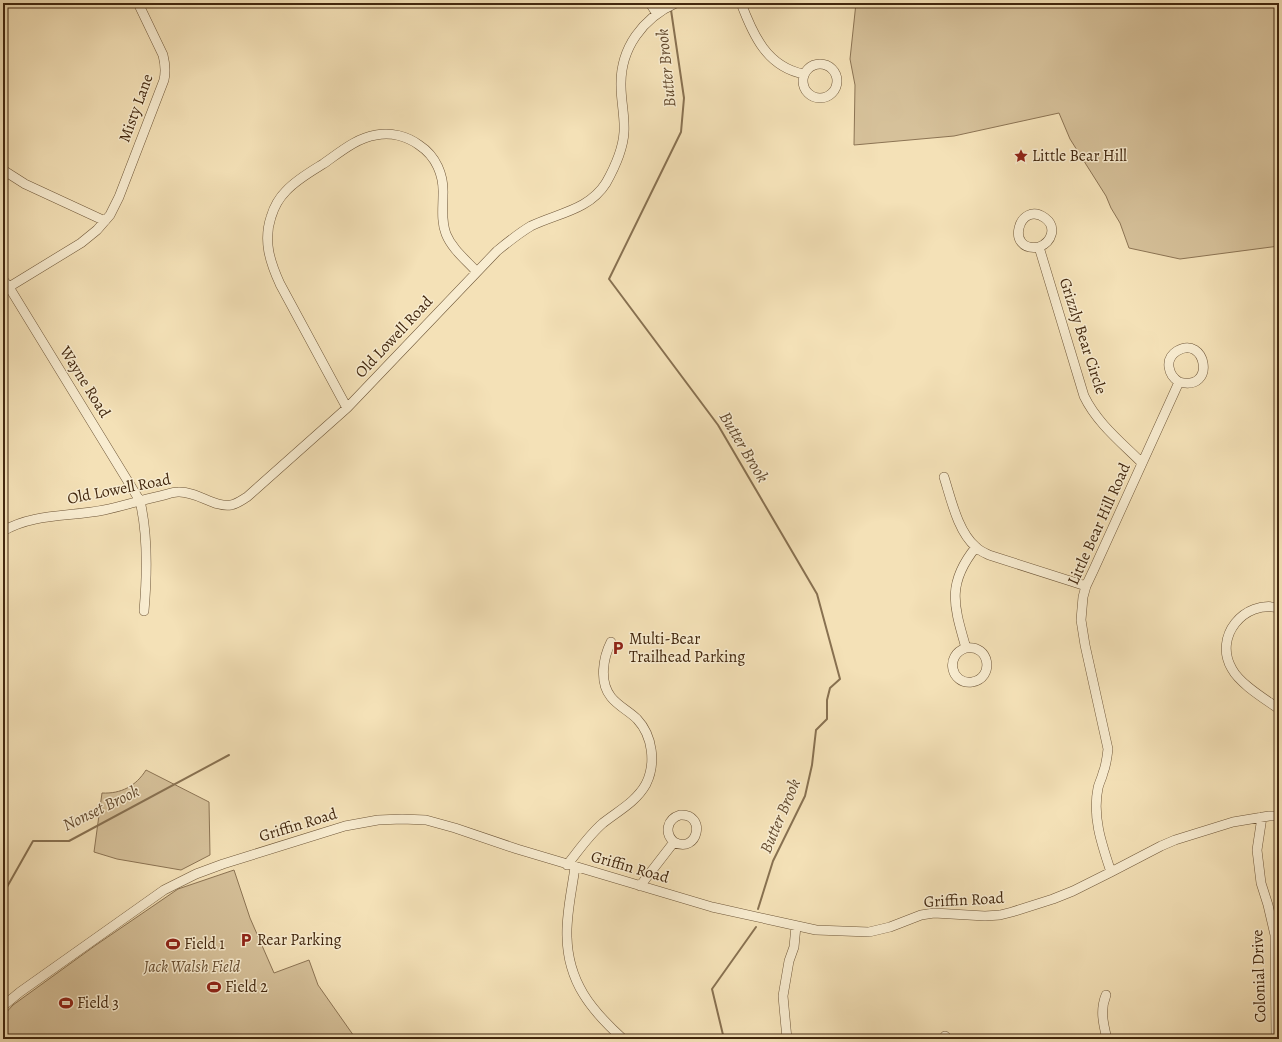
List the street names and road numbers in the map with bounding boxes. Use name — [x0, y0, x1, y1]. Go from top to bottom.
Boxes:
street label: Misty Lane — [113, 71, 159, 145]
street label: Grizzly Bear Circle — [1054, 275, 1112, 397]
street label: Old Lowell Road — [350, 291, 438, 383]
street label: Wayne Road — [54, 341, 116, 422]
street label: Little Bear Hill Road — [1062, 459, 1136, 589]
street label: Old Lowell Road — [65, 468, 173, 510]
street label: Griffin Road — [256, 803, 340, 847]
street label: Griffin Road — [588, 845, 672, 889]
street label: Griffin Road — [923, 887, 1005, 913]
street label: Colonial Drive — [1246, 929, 1272, 1023]

